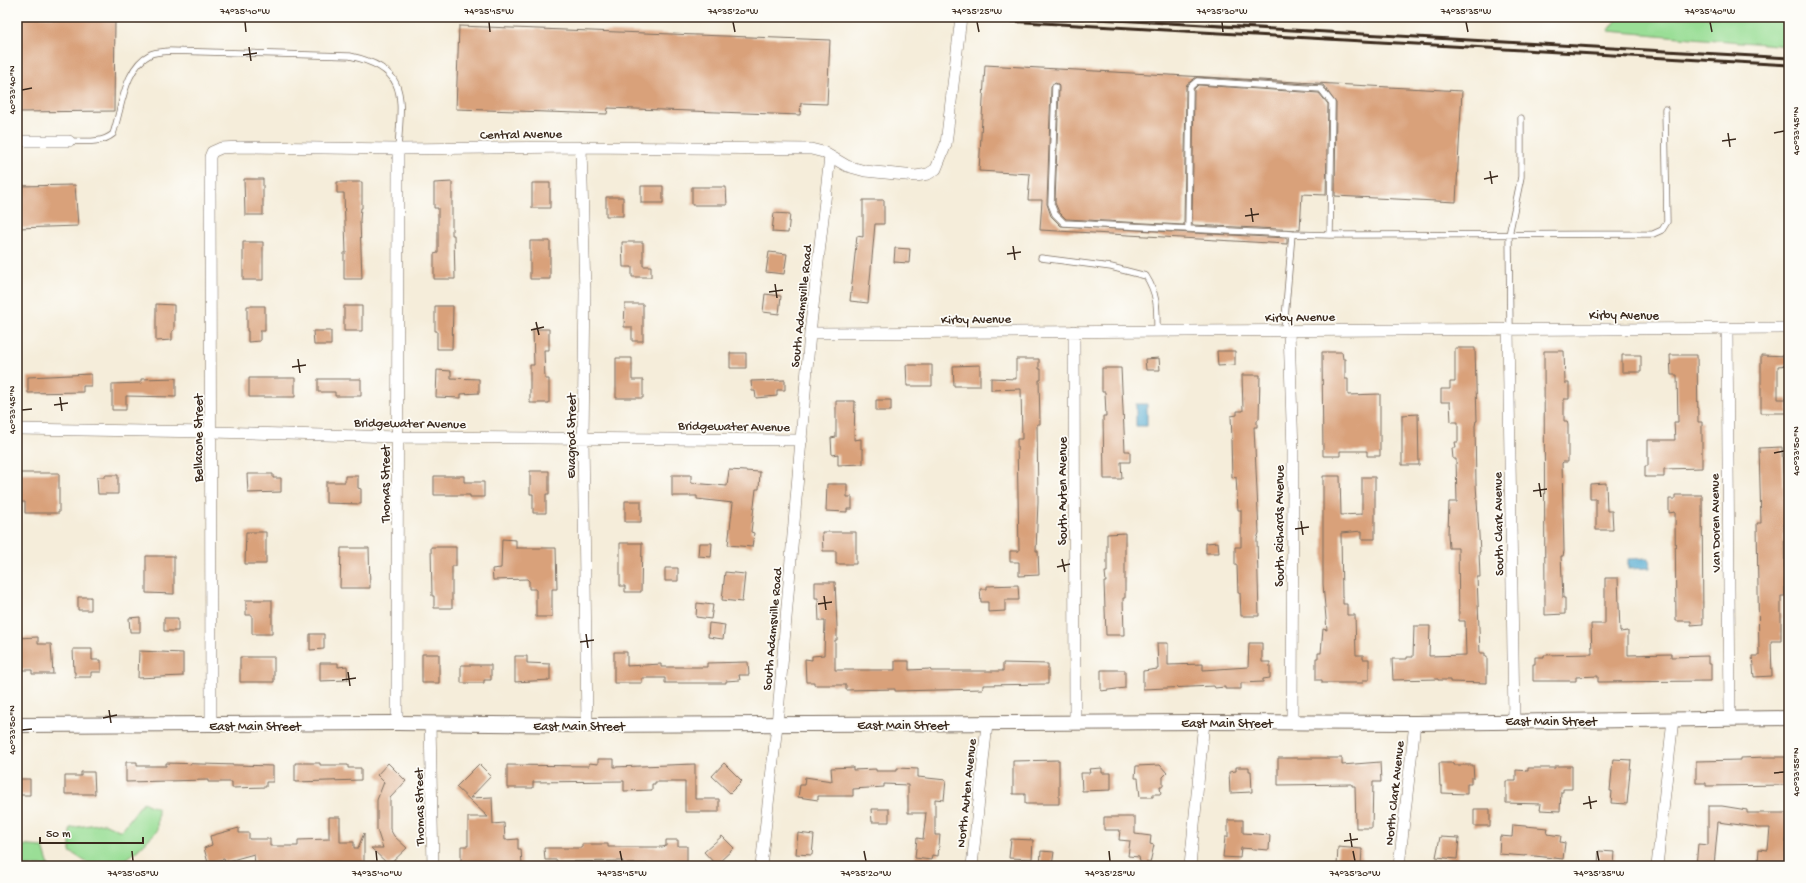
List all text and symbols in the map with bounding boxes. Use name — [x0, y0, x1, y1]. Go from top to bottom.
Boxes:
text: 74°35'10"W — [219, 6, 270, 18]
text: 74°35'15"W — [463, 6, 514, 18]
text: 74°35'20"W — [707, 6, 759, 18]
text: 74°35'25"W — [951, 6, 1003, 18]
text: 74°35'30"W — [1196, 6, 1248, 18]
text: 74°35'35"W — [1440, 6, 1492, 18]
text: 74°35'40"W — [1684, 6, 1736, 18]
text: 40°33'40"N — [7, 65, 19, 114]
text: 40°33'45"N — [1791, 106, 1803, 155]
street label: Central Avenue — [480, 127, 562, 144]
street label: South Adamsville Road — [789, 243, 817, 368]
street label: Kirby Avenue — [1589, 309, 1659, 324]
street label: Kirby Avenue — [1265, 310, 1335, 327]
street label: Kirby Avenue — [941, 312, 1011, 329]
text: 40°33'45"N — [7, 385, 19, 434]
street label: Bellacone Street — [192, 392, 207, 483]
street label: Evagrod Street — [565, 392, 580, 479]
street label: Bridgewater Avenue — [353, 416, 466, 433]
street label: Bridgewater Avenue — [677, 419, 790, 436]
text: 40°33'50"N — [1791, 426, 1803, 476]
street label: South Auten Avenue — [1056, 437, 1071, 545]
street label: Thomas Street — [379, 443, 394, 524]
street label: South Richards Avenue — [1273, 465, 1288, 587]
street label: South Clark Avenue — [1491, 472, 1508, 576]
street label: Van Doren Avenue — [1708, 473, 1725, 573]
street label: South Adamsville Road — [761, 566, 786, 691]
text: 40°33'50"N — [7, 705, 19, 755]
street label: East Main Street — [1505, 715, 1598, 730]
street label: East Main Street — [1181, 717, 1274, 732]
street label: East Main Street — [857, 719, 950, 734]
street label: East Main Street — [209, 720, 302, 735]
street label: East Main Street — [533, 720, 626, 735]
street label: North Auten Avenue — [954, 738, 981, 848]
street label: North Clark Avenue — [1383, 740, 1408, 846]
text: 40°33'55"N — [1791, 747, 1803, 797]
street label: Thomas Street — [412, 766, 429, 847]
scale bar — [40, 819, 143, 845]
text: 50 m — [46, 828, 71, 842]
text: 74°35'05"W — [106, 868, 159, 880]
text: 74°35'10"W — [351, 868, 402, 880]
text: 74°35'15"W — [596, 868, 647, 880]
text: 74°35'20"W — [840, 868, 892, 880]
text: 74°35'25"W — [1084, 868, 1136, 880]
text: 74°35'30"W — [1329, 868, 1381, 880]
text: 74°35'35"W — [1573, 868, 1625, 880]

